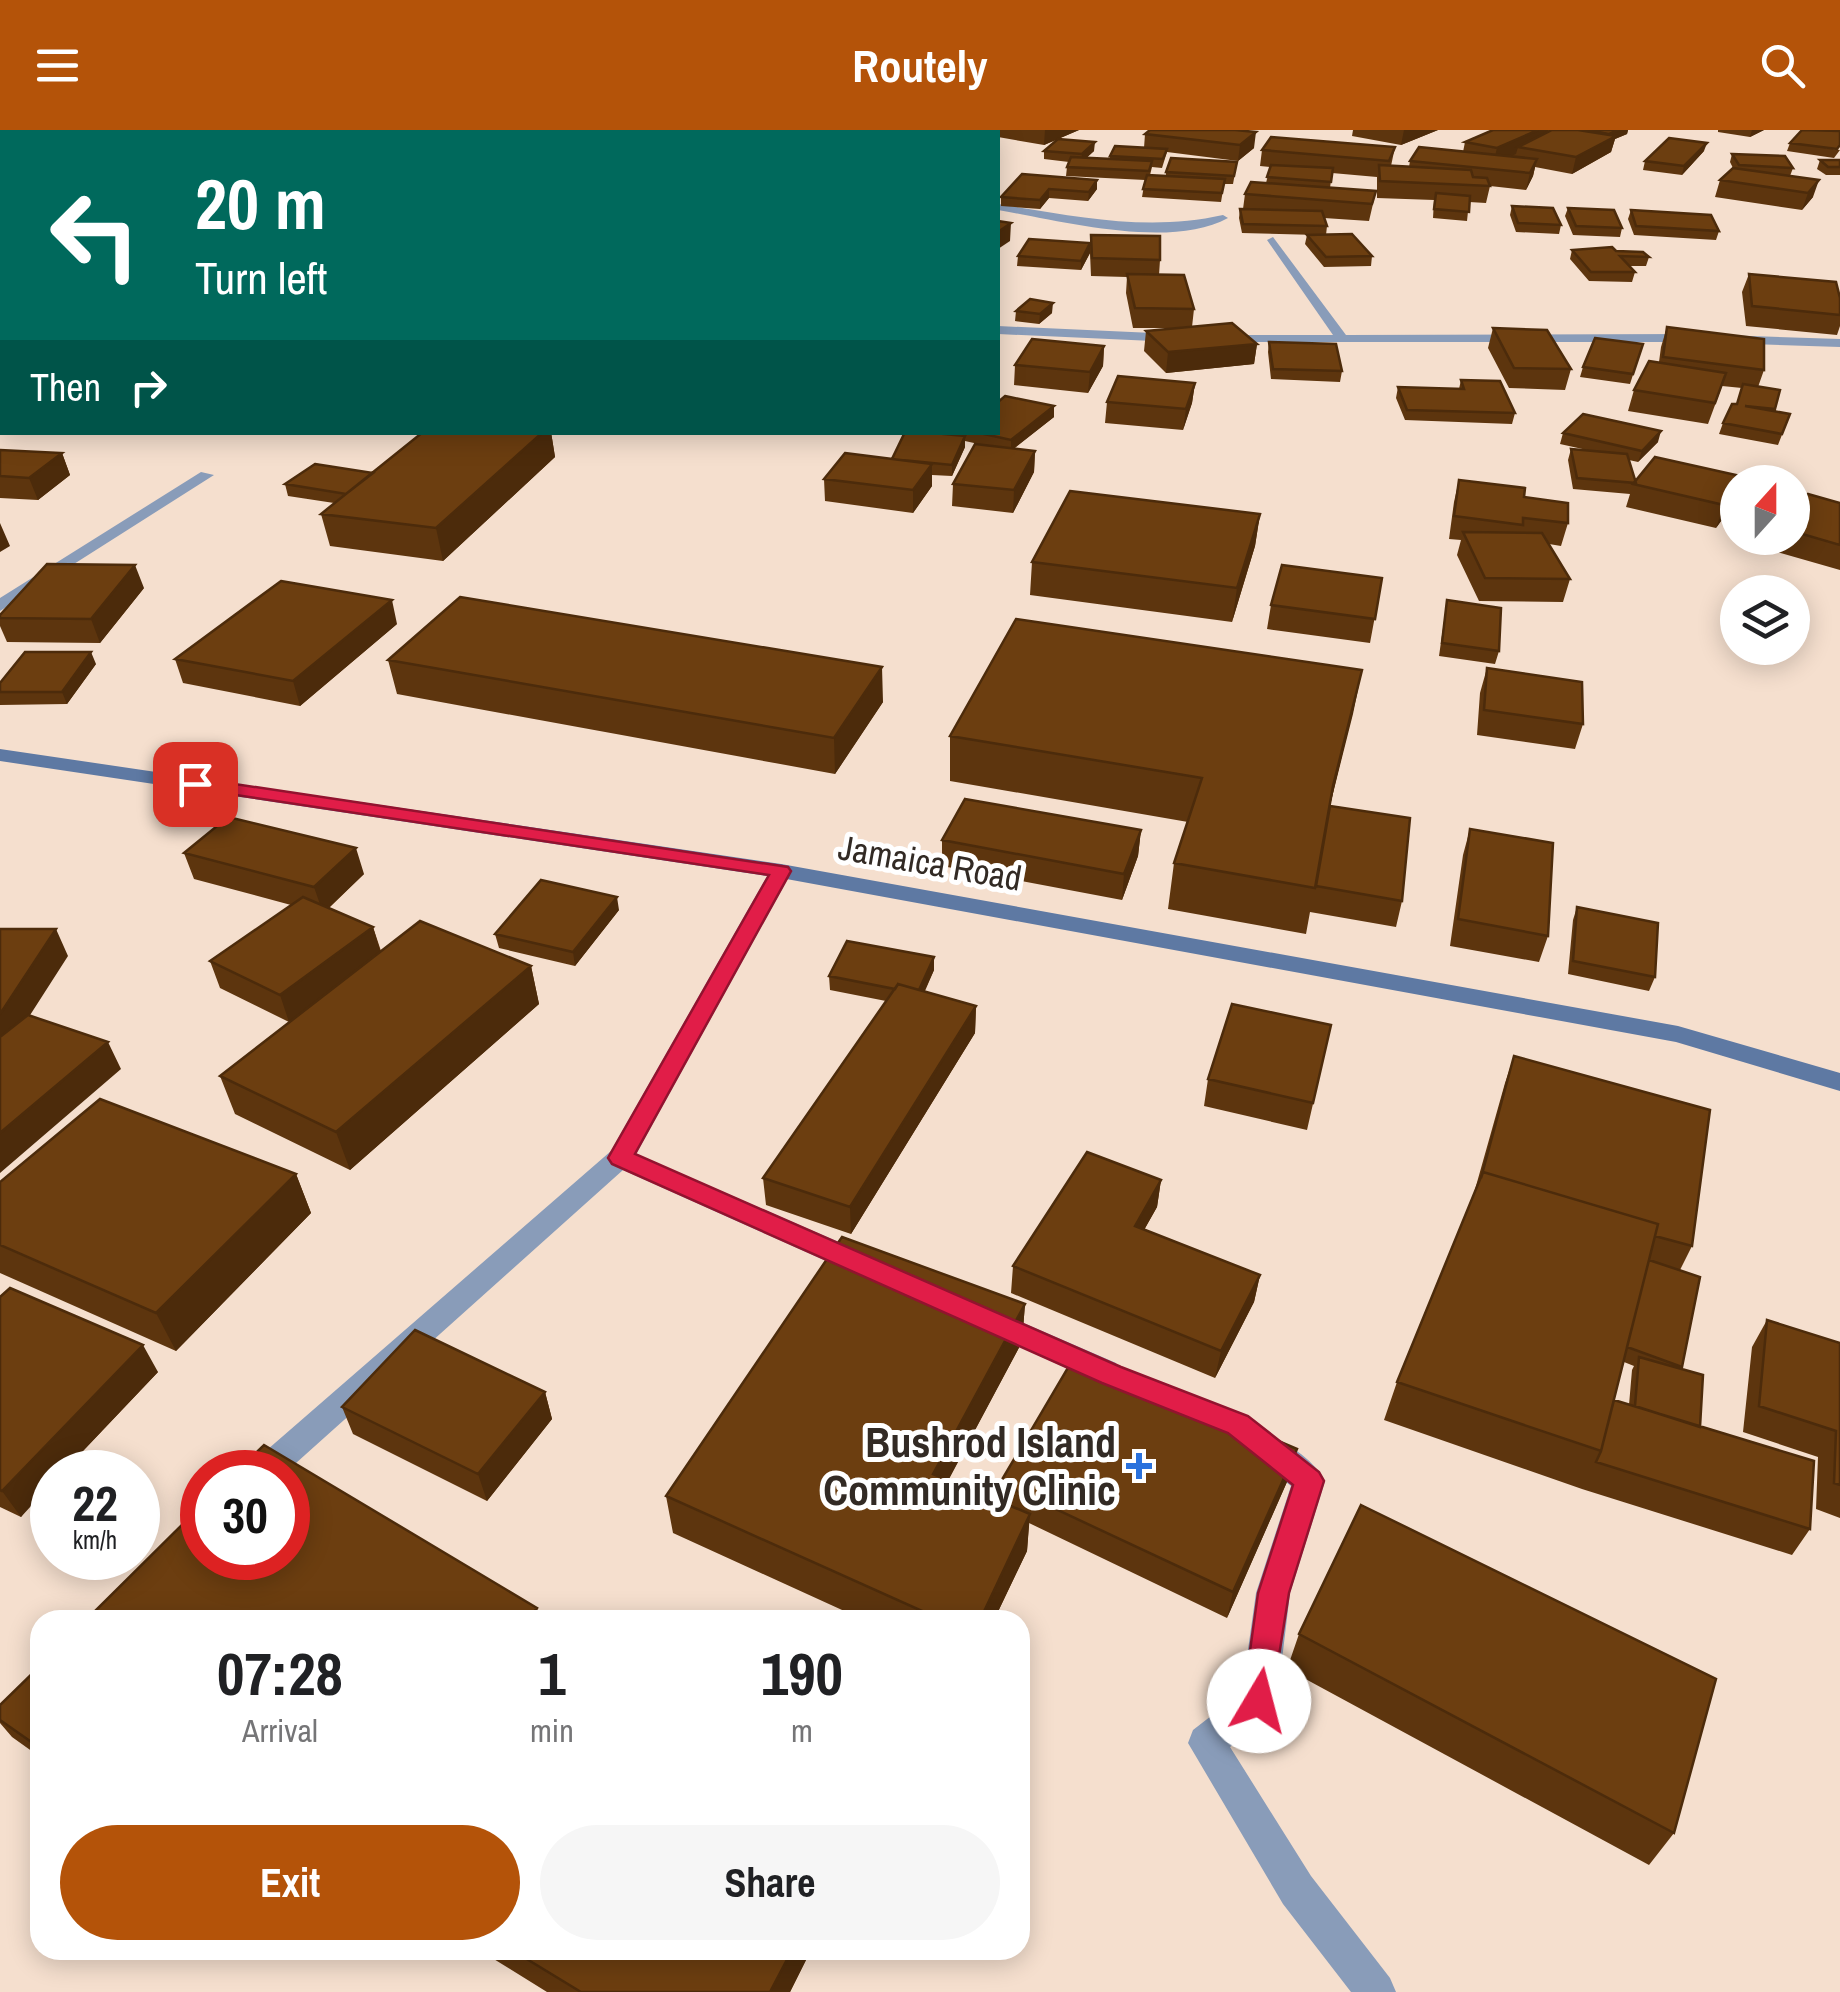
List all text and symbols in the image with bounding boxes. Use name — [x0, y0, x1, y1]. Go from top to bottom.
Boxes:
text: Routely — [852, 35, 988, 96]
icon: menu — [30, 38, 85, 93]
icon: search — [1755, 38, 1810, 93]
text: 20 m — [195, 157, 326, 251]
icon: left — [30, 170, 160, 300]
text: Turn left — [195, 247, 327, 308]
icon: right — [121, 360, 176, 415]
text: Then — [30, 362, 101, 413]
north arrow — [1720, 465, 1810, 555]
map controls — [1720, 465, 1810, 665]
button: layers — [1720, 575, 1810, 665]
pin — [153, 742, 238, 827]
icon: arrive — [168, 757, 223, 812]
street label: Jamaica Road — [835, 823, 1025, 902]
place label: Bushrod Island Community Clinic — [823, 1414, 1116, 1518]
speed limit sign: 30 — [180, 1450, 310, 1580]
marker: Bushrod Island Community Clinic — [1126, 1453, 1152, 1479]
text: 22 — [72, 1469, 118, 1537]
text: km/h — [73, 1523, 117, 1557]
text: 07:28 — [217, 1633, 343, 1714]
text: 1 — [538, 1633, 566, 1714]
text: 190 — [761, 1633, 843, 1714]
position arrow — [1207, 1649, 1311, 1753]
text: Arrival — [242, 1709, 318, 1752]
text: min — [530, 1709, 574, 1752]
text: m — [791, 1709, 813, 1752]
button: Exit — [60, 1825, 520, 1940]
button: Share — [540, 1825, 1000, 1940]

